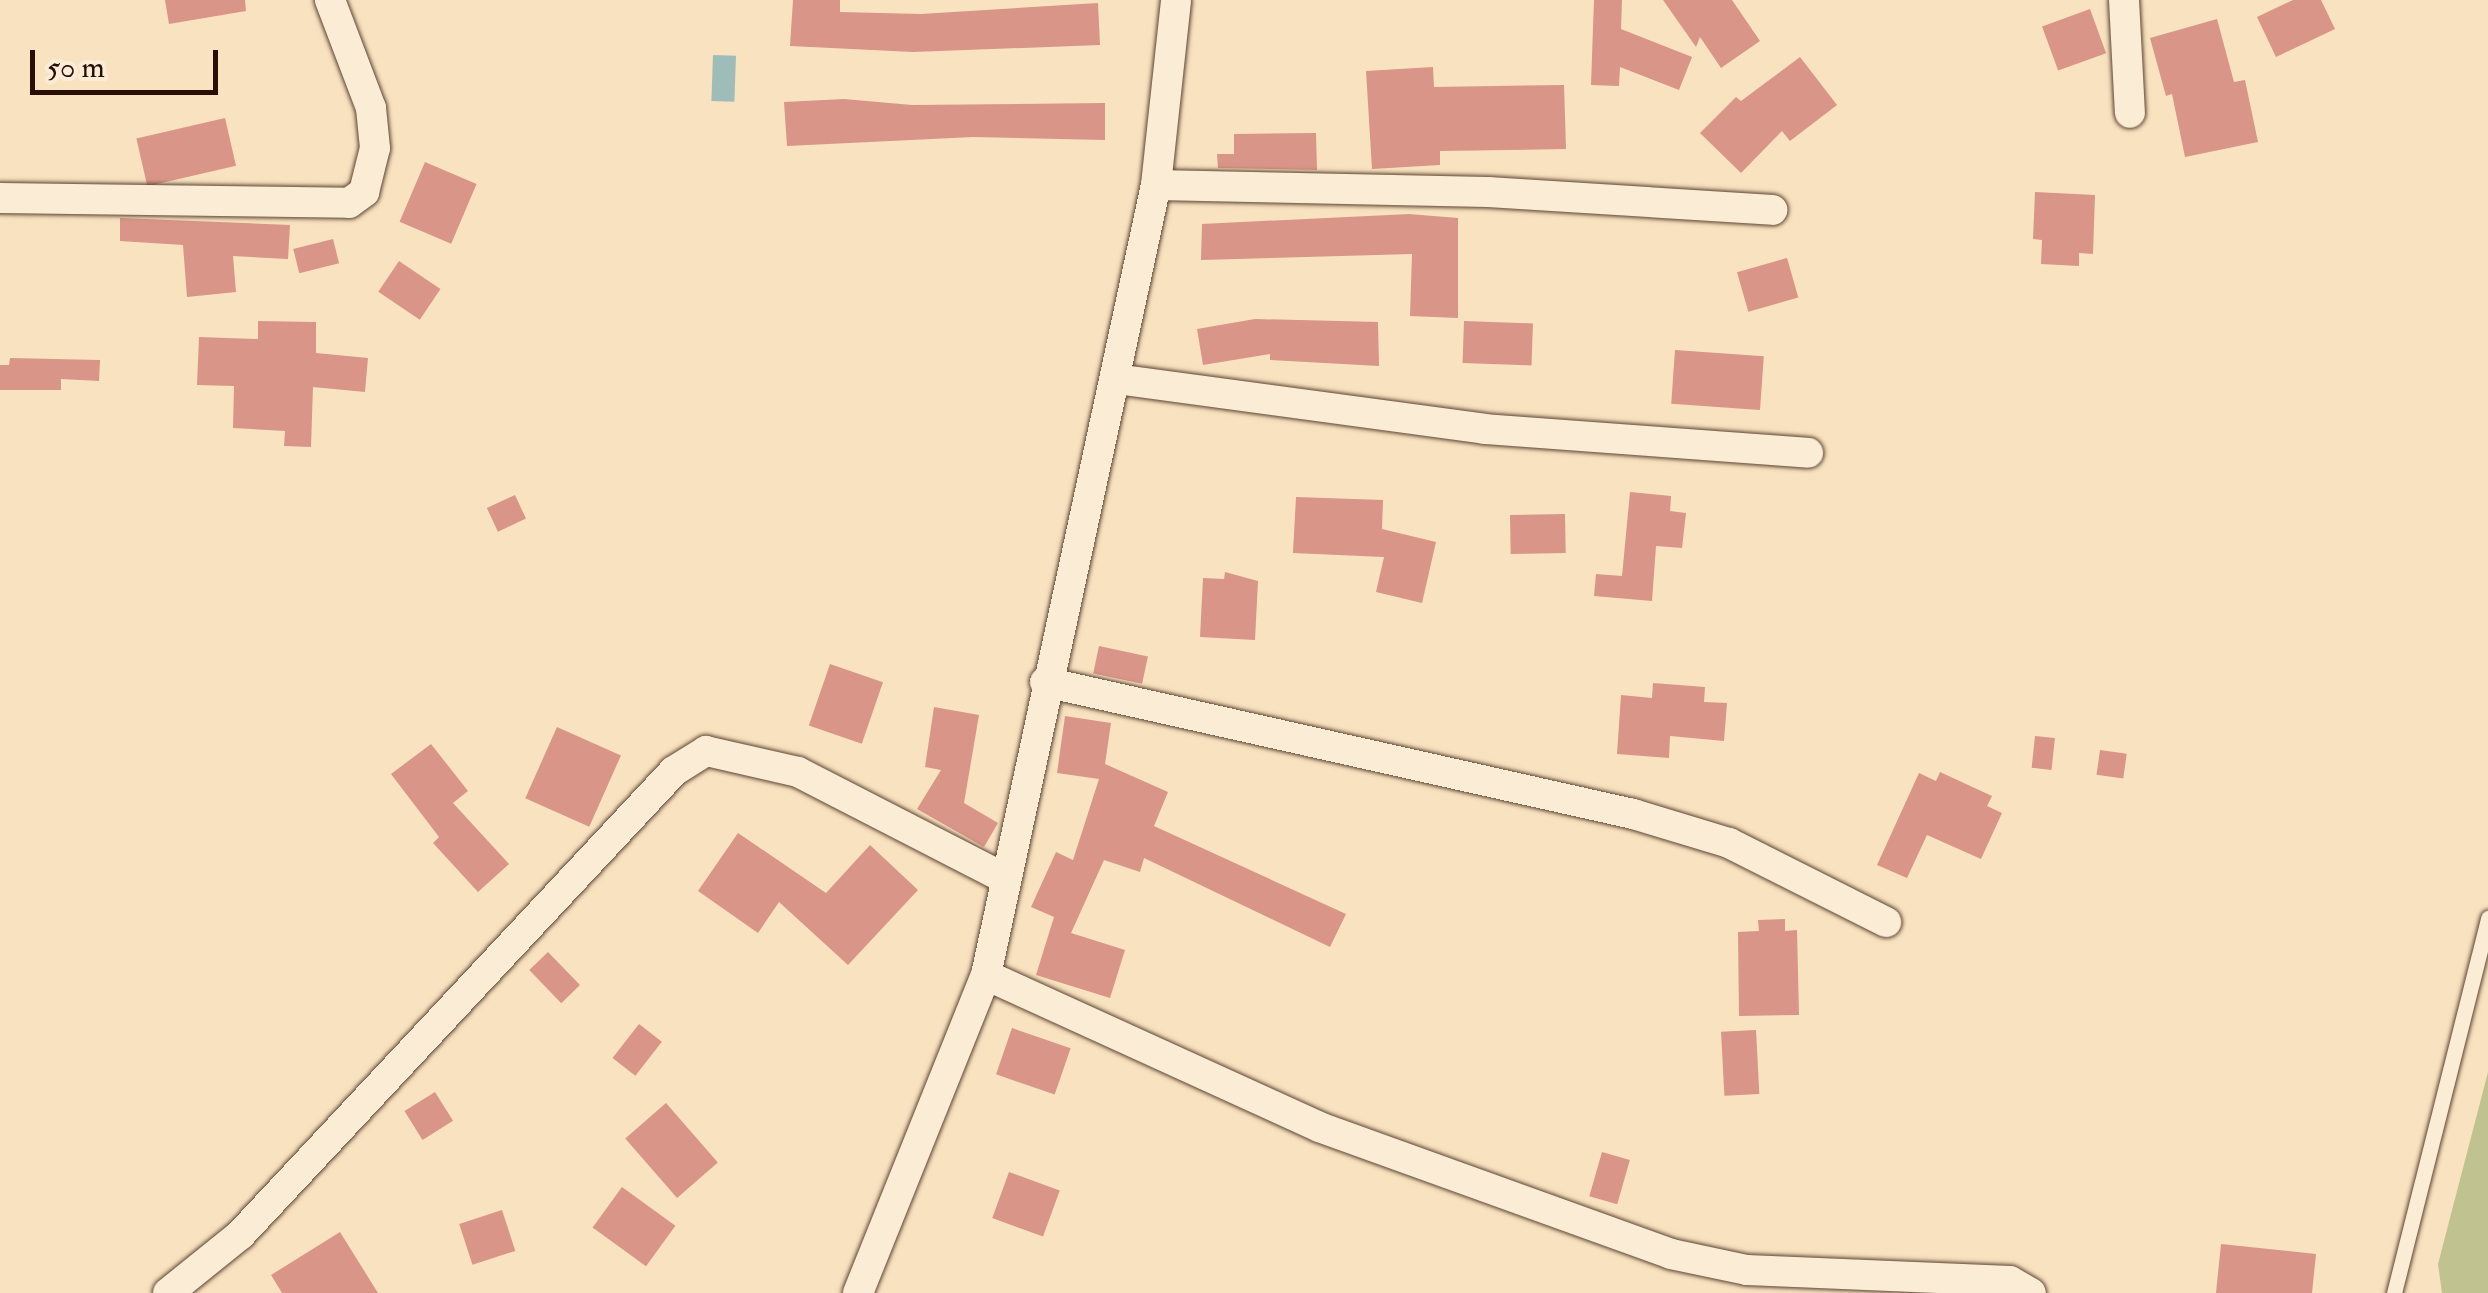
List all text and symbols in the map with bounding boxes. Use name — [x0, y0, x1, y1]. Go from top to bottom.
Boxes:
scale bar — [35, 30, 222, 92]
text: 50 m — [47, 49, 105, 86]

